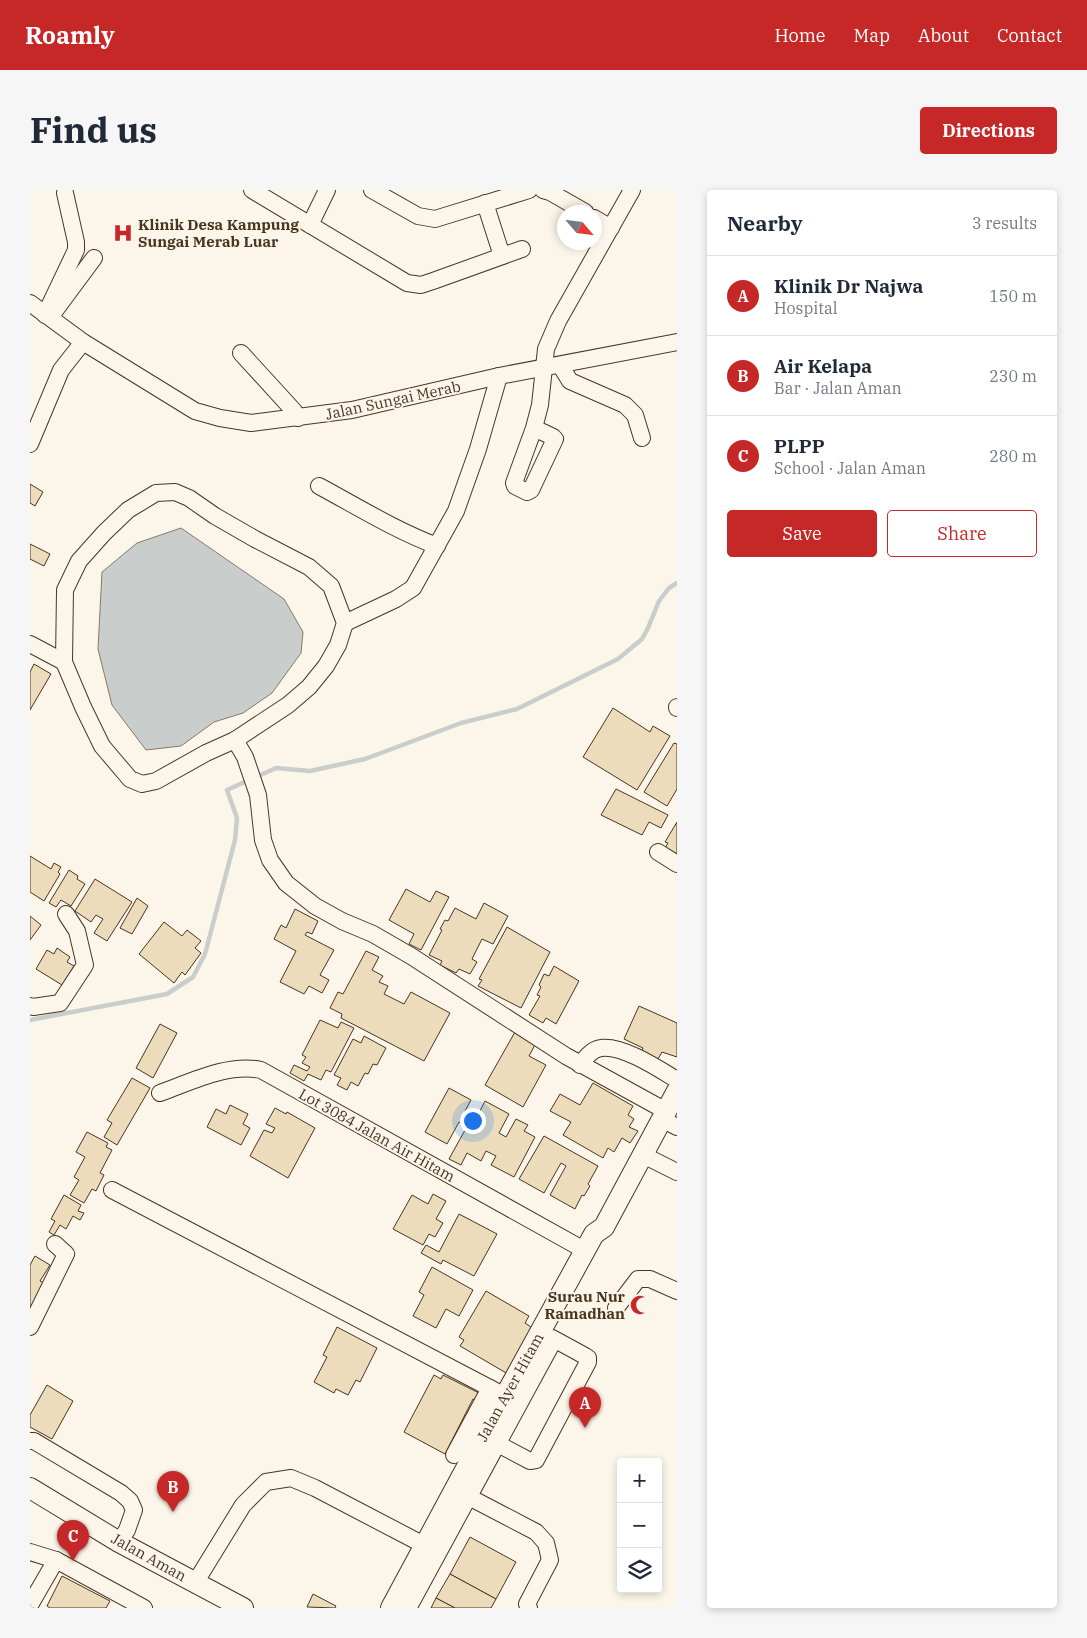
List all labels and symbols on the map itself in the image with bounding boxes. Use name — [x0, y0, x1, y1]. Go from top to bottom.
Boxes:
north arrow — [557, 205, 602, 250]
place label: Klinik Desa Kampung Sungai Merab Luar — [138, 215, 299, 251]
hospital icon: Klinik Desa Kampung Sungai Merab Luar — [112, 222, 134, 244]
street label: Jalan Sungai Merab — [324, 376, 462, 424]
street label: Lot 3084 Jalan Air Hitam — [296, 1084, 458, 1186]
your location — [460, 1108, 486, 1134]
place label: Surau Nur Ramadhan — [545, 1287, 626, 1323]
mosque icon: Surau Nur Ramadhan — [629, 1294, 651, 1316]
street label: Jalan Ayer Hitam — [472, 1329, 548, 1445]
pin: A — [569, 1387, 601, 1428]
pin: B — [157, 1471, 189, 1512]
pin: C — [57, 1520, 89, 1561]
street label: Jalan Aman — [108, 1529, 190, 1586]

